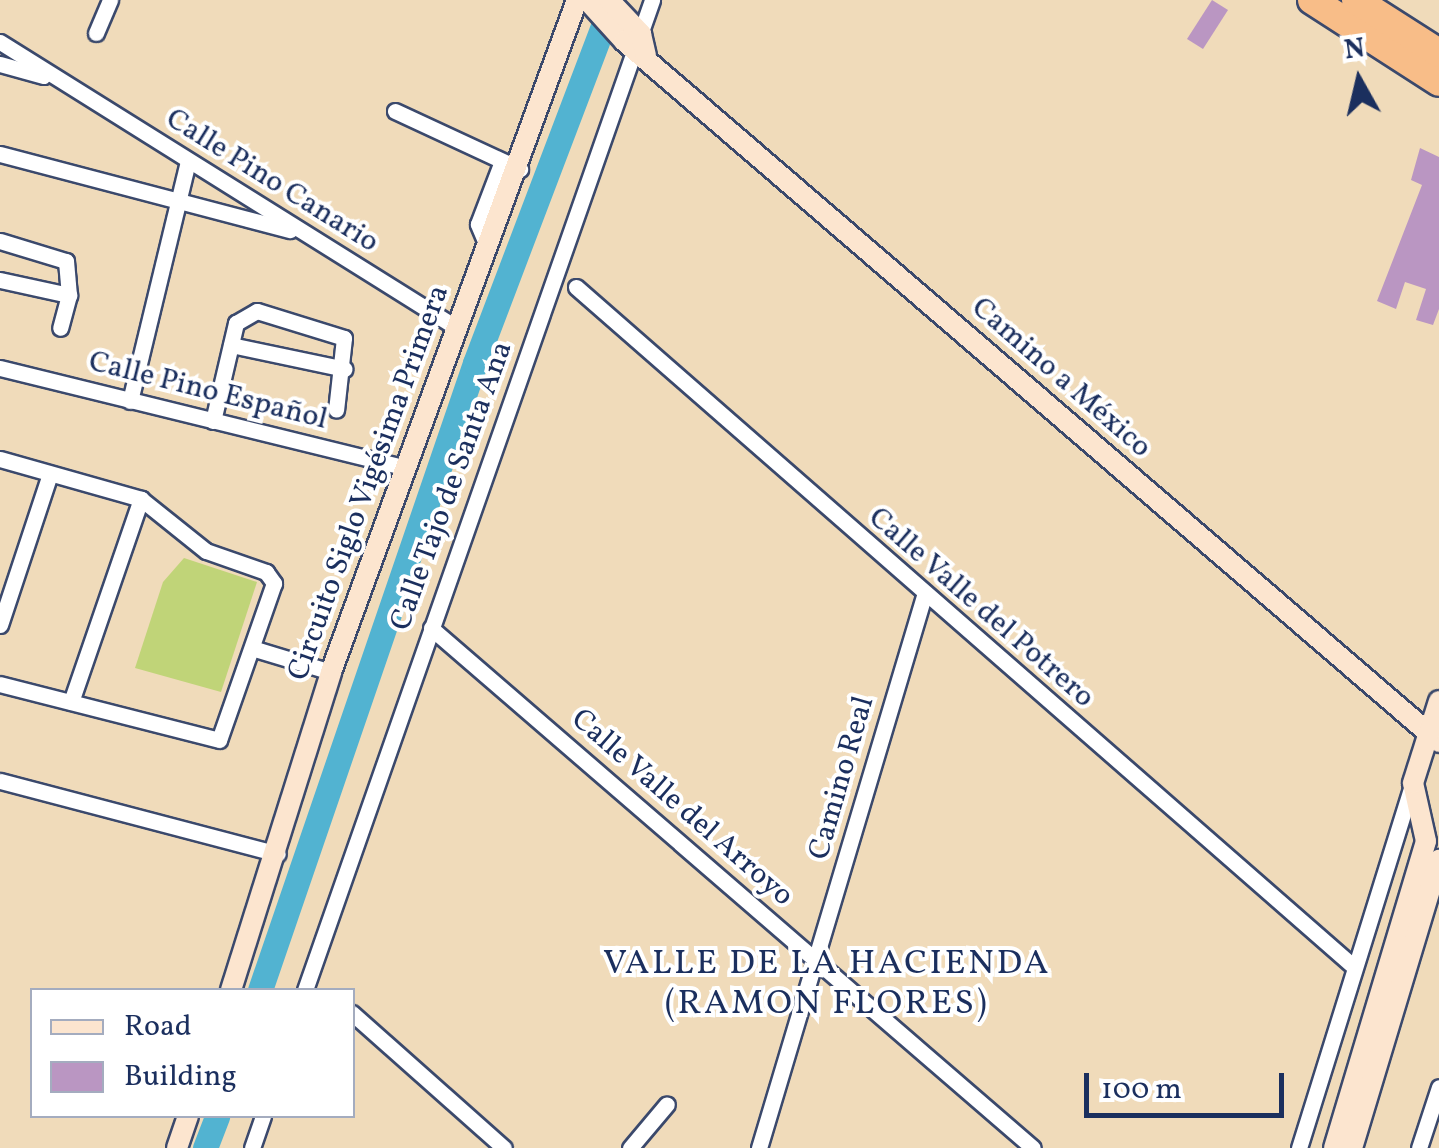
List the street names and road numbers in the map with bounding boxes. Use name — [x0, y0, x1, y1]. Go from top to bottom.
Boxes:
street label: Calle Pino Canario — [159, 101, 385, 261]
street label: Circuito Siglo Vigésima Primera — [280, 280, 458, 686]
street label: Camino a México — [964, 290, 1158, 466]
street label: Calle Tajo de Santa Ana — [383, 336, 521, 636]
street label: Calle Pino Español — [85, 344, 331, 438]
street label: Calle Valle del Potrero — [860, 500, 1102, 716]
street label: Camino Real — [802, 692, 882, 864]
street label: Calle Valle del Arroyo — [563, 701, 801, 915]

